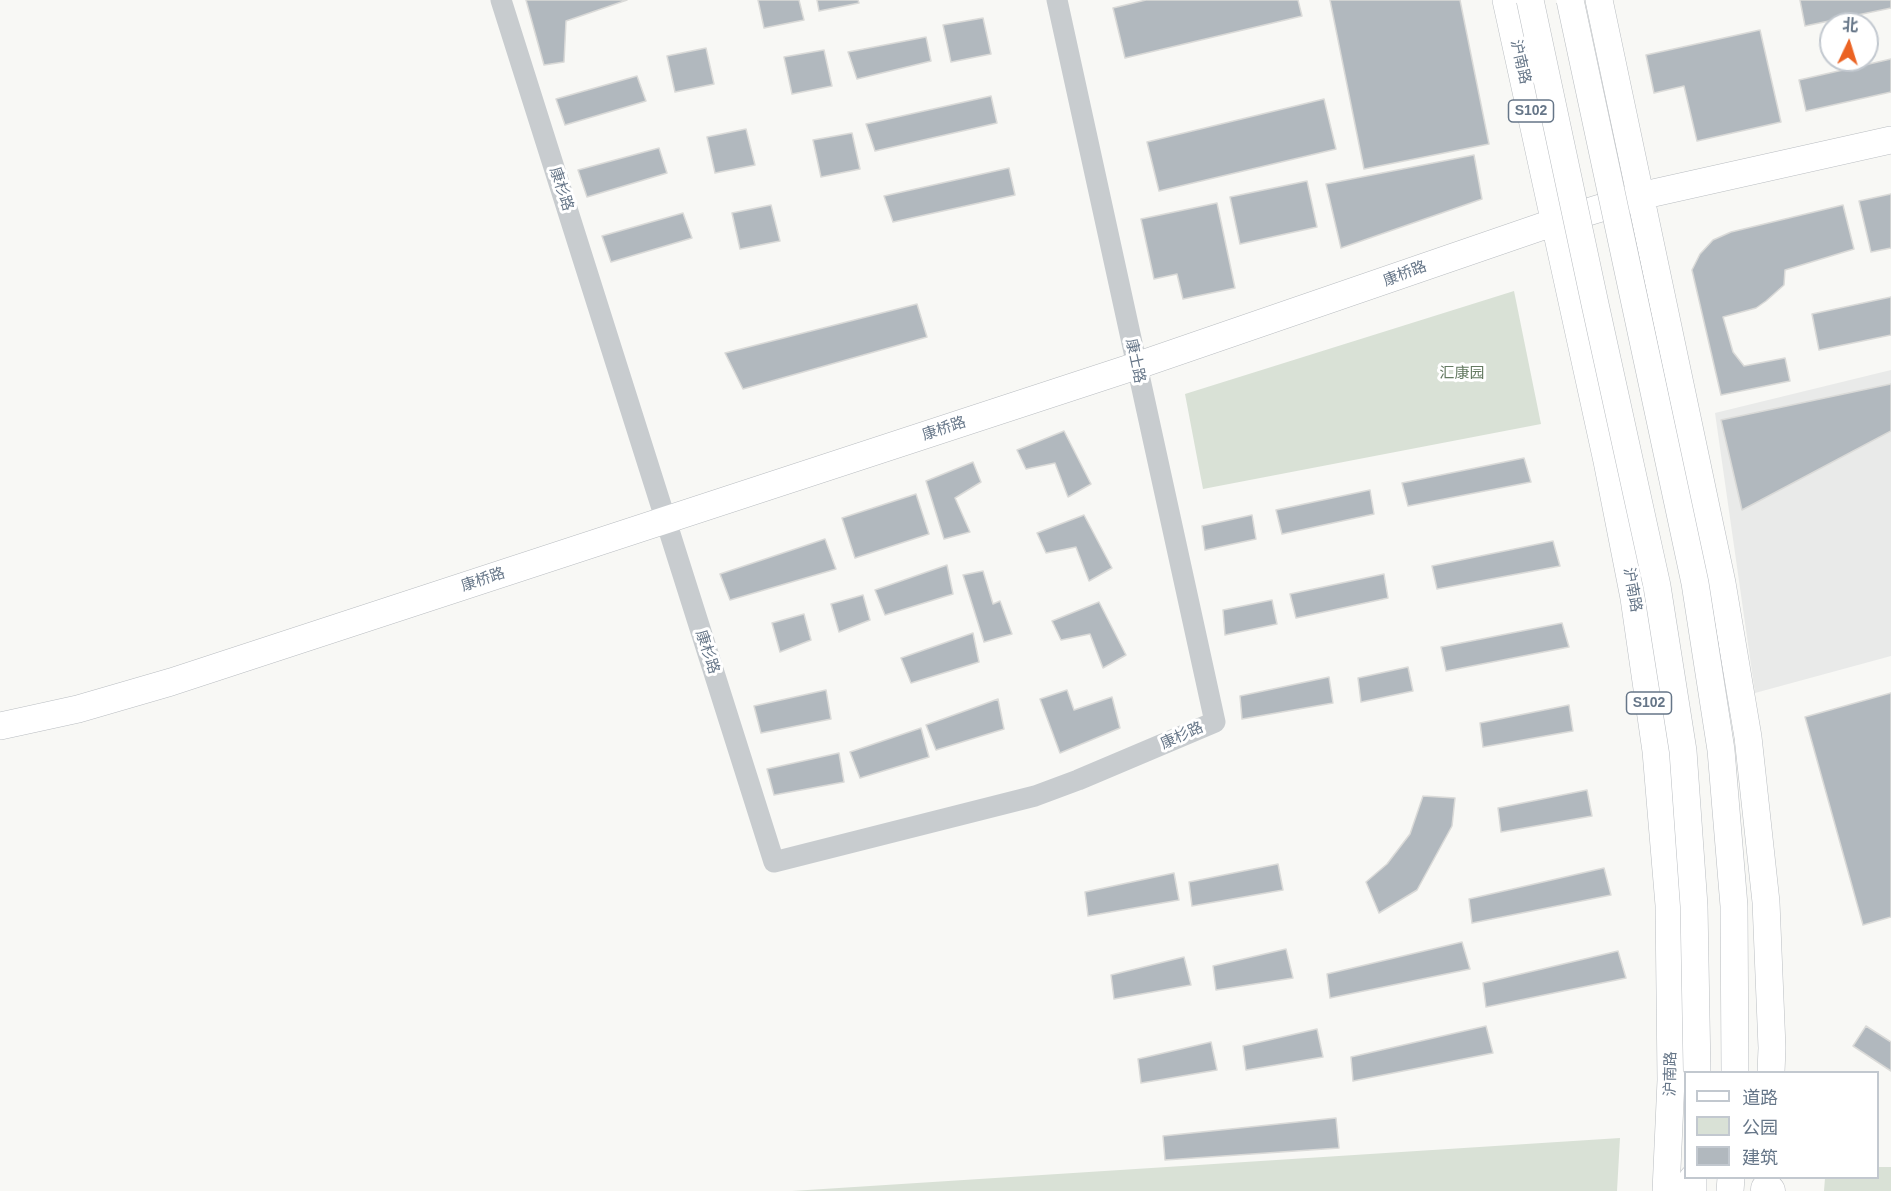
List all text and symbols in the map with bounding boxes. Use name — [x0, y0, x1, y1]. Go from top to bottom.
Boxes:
north arrow — [1819, 12, 1879, 72]
text: 北 — [1842, 17, 1859, 35]
street label: 沪南路 — [1506, 38, 1534, 86]
road number: S102 — [1508, 100, 1553, 122]
street label: 康杉路 — [545, 165, 577, 213]
street label: 康桥路 — [1381, 258, 1429, 290]
street label: 康士路 — [1122, 337, 1148, 385]
park label: 汇康园 — [1440, 365, 1484, 383]
street label: 康桥路 — [920, 413, 968, 445]
street label: 康桥路 — [459, 564, 507, 596]
street label: 沪南路 — [1619, 566, 1645, 614]
street label: 康杉路 — [691, 628, 723, 676]
road number: S102 — [1626, 692, 1672, 714]
street label: 康杉路 — [1158, 719, 1206, 753]
street label: 沪南路 — [1662, 1051, 1680, 1097]
legend — [1684, 1071, 1879, 1179]
text: 道路 — [1742, 1088, 1778, 1108]
text: 公园 — [1742, 1118, 1778, 1138]
text: 建筑 — [1742, 1148, 1778, 1168]

